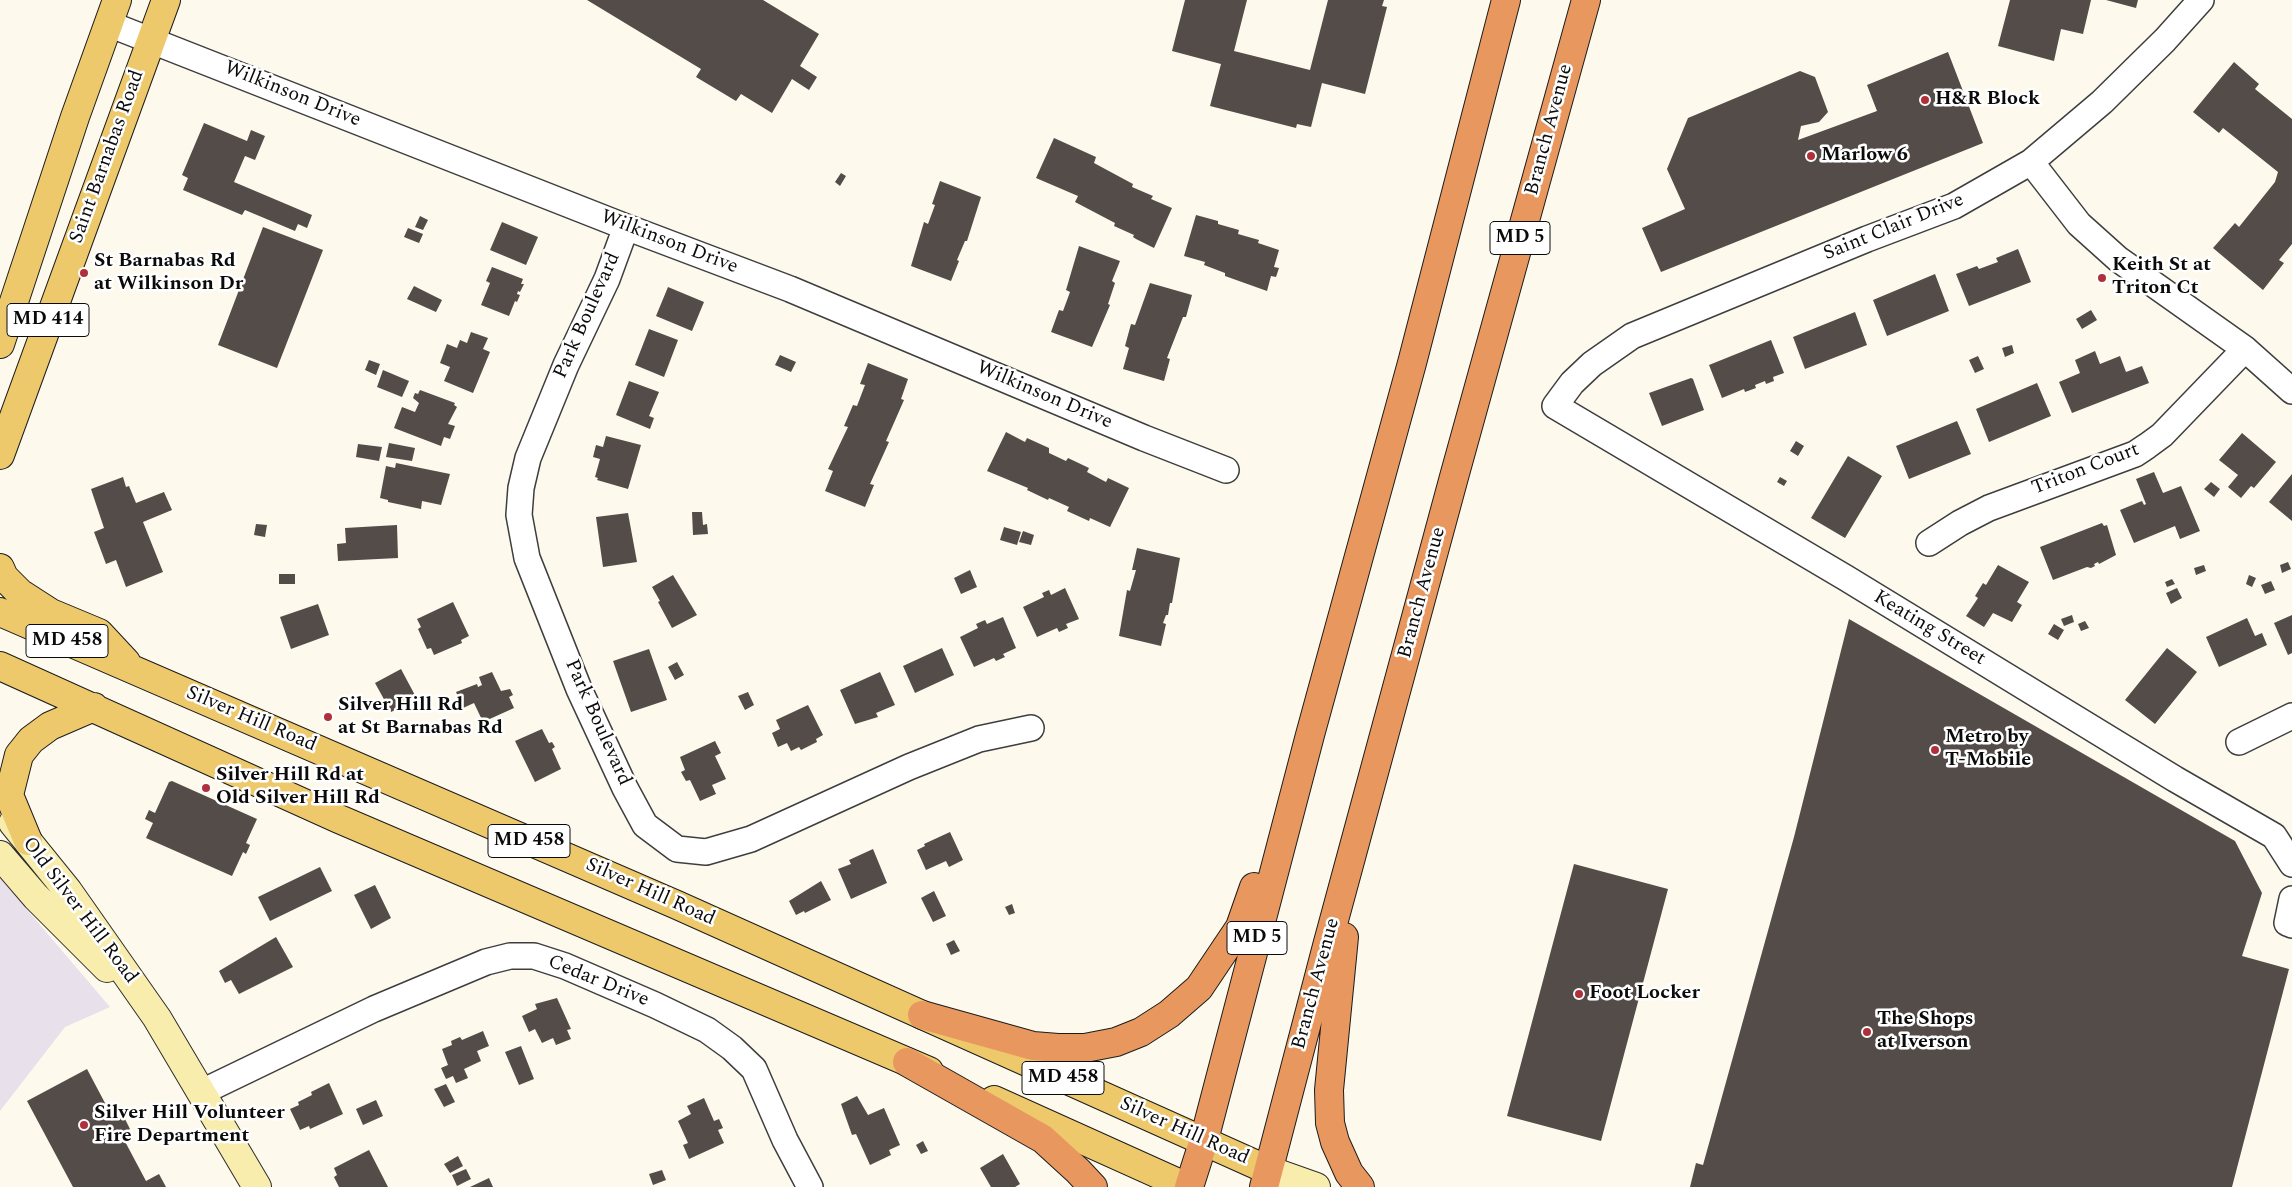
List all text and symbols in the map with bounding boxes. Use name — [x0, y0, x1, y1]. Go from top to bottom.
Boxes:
street label: Wilkinson Drive — [220, 57, 364, 133]
street label: Branch Avenue — [1521, 62, 1579, 198]
street label: Saint Barnabas Road — [65, 67, 151, 247]
place label: H&R Block — [1935, 88, 2040, 112]
marker: H&R Block — [1919, 94, 1931, 106]
place label: Marlow 6 — [1821, 144, 1908, 168]
marker: Marlow 6 — [1805, 150, 1817, 162]
street label: Saint Clair Drive — [1820, 189, 1968, 267]
street label: Wilkinson Drive — [597, 206, 741, 280]
road number: MD 5 — [1490, 222, 1550, 254]
street label: Park Boulevard — [549, 249, 627, 383]
place label: St Barnabas Rd at Wilkinson Dr — [94, 250, 243, 297]
place label: Keith St at Triton Ct — [2112, 254, 2211, 301]
marker: St Barnabas Rd at Wilkinson Dr — [78, 267, 90, 279]
marker: Keith St at Triton Ct — [2096, 272, 2108, 284]
road number: MD 414 — [7, 304, 89, 336]
street label: Wilkinson Drive — [972, 357, 1116, 435]
street label: Triton Court — [2029, 439, 2143, 501]
street label: Branch Avenue — [1394, 525, 1452, 661]
street label: Keating Street — [1868, 586, 1990, 672]
road number: MD 458 — [26, 624, 108, 658]
street label: Park Boulevard — [558, 656, 636, 790]
street label: Silver Hill Road — [182, 682, 320, 758]
place label: Silver Hill Rd at St Barnabas Rd — [338, 694, 503, 741]
marker: Silver Hill Rd at St Barnabas Rd — [322, 711, 334, 723]
place label: Metro by T-Mobile — [1945, 726, 2031, 773]
marker: Metro by T-Mobile — [1929, 744, 1941, 756]
place label: Silver Hill Rd at Old Silver Hill Rd — [216, 764, 380, 811]
marker: Silver Hill Rd at Old Silver Hill Rd — [200, 782, 212, 794]
road number: MD 458 — [488, 824, 570, 858]
street label: Old Silver Hill Road — [16, 833, 142, 989]
street label: Silver Hill Road — [581, 854, 719, 932]
street label: Branch Avenue — [1288, 916, 1346, 1052]
road number: MD 5 — [1227, 921, 1287, 954]
street label: Cedar Drive — [544, 951, 652, 1013]
place label: Foot Locker — [1589, 982, 1700, 1006]
marker: Foot Locker — [1573, 988, 1585, 1000]
place label: The Shops at Iverson — [1877, 1008, 1974, 1055]
marker: The Shops at Iverson — [1861, 1026, 1873, 1038]
road number: MD 458 — [1022, 1062, 1104, 1094]
street label: Silver Hill Road — [1115, 1093, 1253, 1171]
place label: Silver Hill Volunteer Fire Department — [94, 1102, 285, 1149]
marker: Silver Hill Volunteer Fire Department — [78, 1119, 90, 1131]

